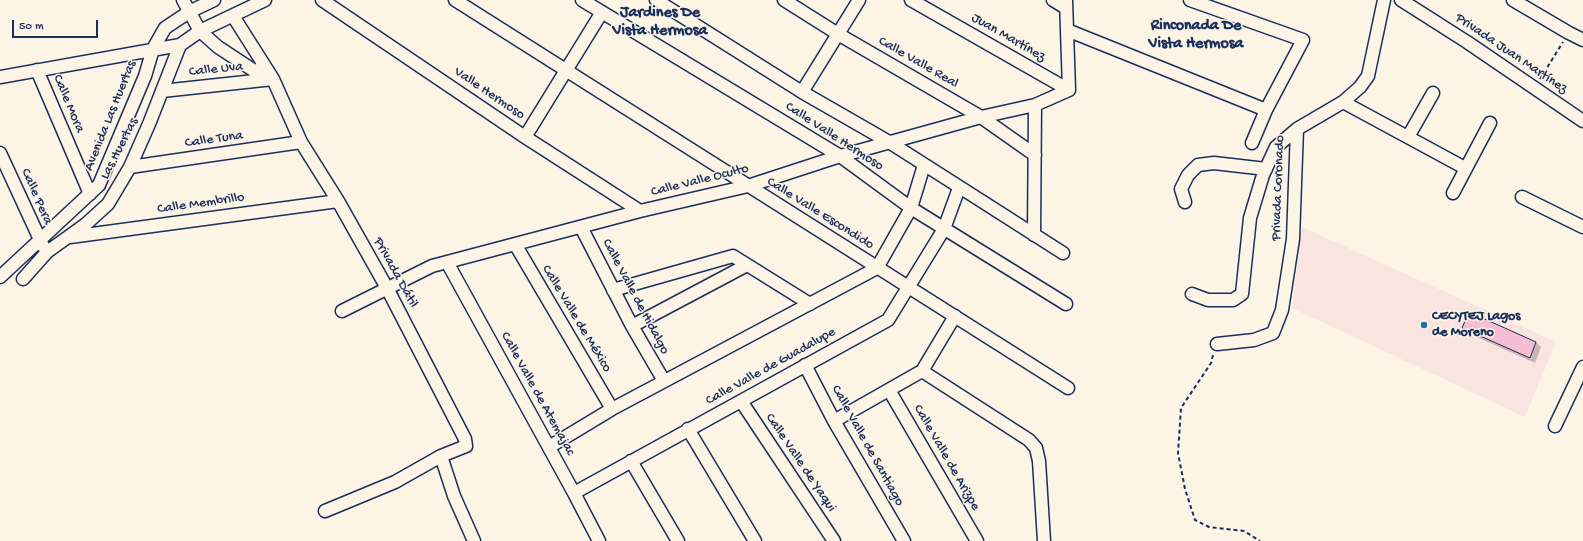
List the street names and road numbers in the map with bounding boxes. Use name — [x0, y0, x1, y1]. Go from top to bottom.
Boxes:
street label: Juan Martínez — [968, 10, 1048, 66]
street label: Privada Juan Martínez — [1452, 10, 1570, 98]
street label: Calle Valle Real — [875, 33, 961, 93]
street label: Avenida Las Huertas — [81, 58, 141, 174]
street label: Calle Uva — [188, 59, 244, 81]
street label: Valle Hermoso — [450, 64, 528, 124]
street label: Calle Mora — [48, 72, 88, 136]
street label: Calle Valle Hermoso — [782, 99, 886, 175]
street label: Las Huertas — [97, 115, 143, 183]
street label: Calle Tuna — [184, 128, 244, 152]
street label: Privada Coronado — [1269, 135, 1289, 241]
street label: Calle Valle Oculto — [649, 161, 751, 201]
street label: Calle Pera — [16, 166, 56, 228]
street label: Calle Valle Escondido — [763, 174, 877, 254]
street label: Calle Membrillo — [156, 190, 246, 218]
street label: Privada Dátil — [369, 235, 421, 311]
street label: Calle Valle de Hidalgo — [597, 236, 673, 358]
street label: Calle Valle de México — [537, 262, 615, 376]
street label: Calle Valle de Guadalupe — [703, 324, 839, 410]
street label: Calle Valle de Atemajac — [496, 329, 578, 459]
street label: Calle Valle de Santiago — [827, 383, 907, 509]
street label: Calle Valle de Arizpe — [909, 402, 983, 514]
street label: Calle Valle de Yaqui — [761, 410, 839, 516]

